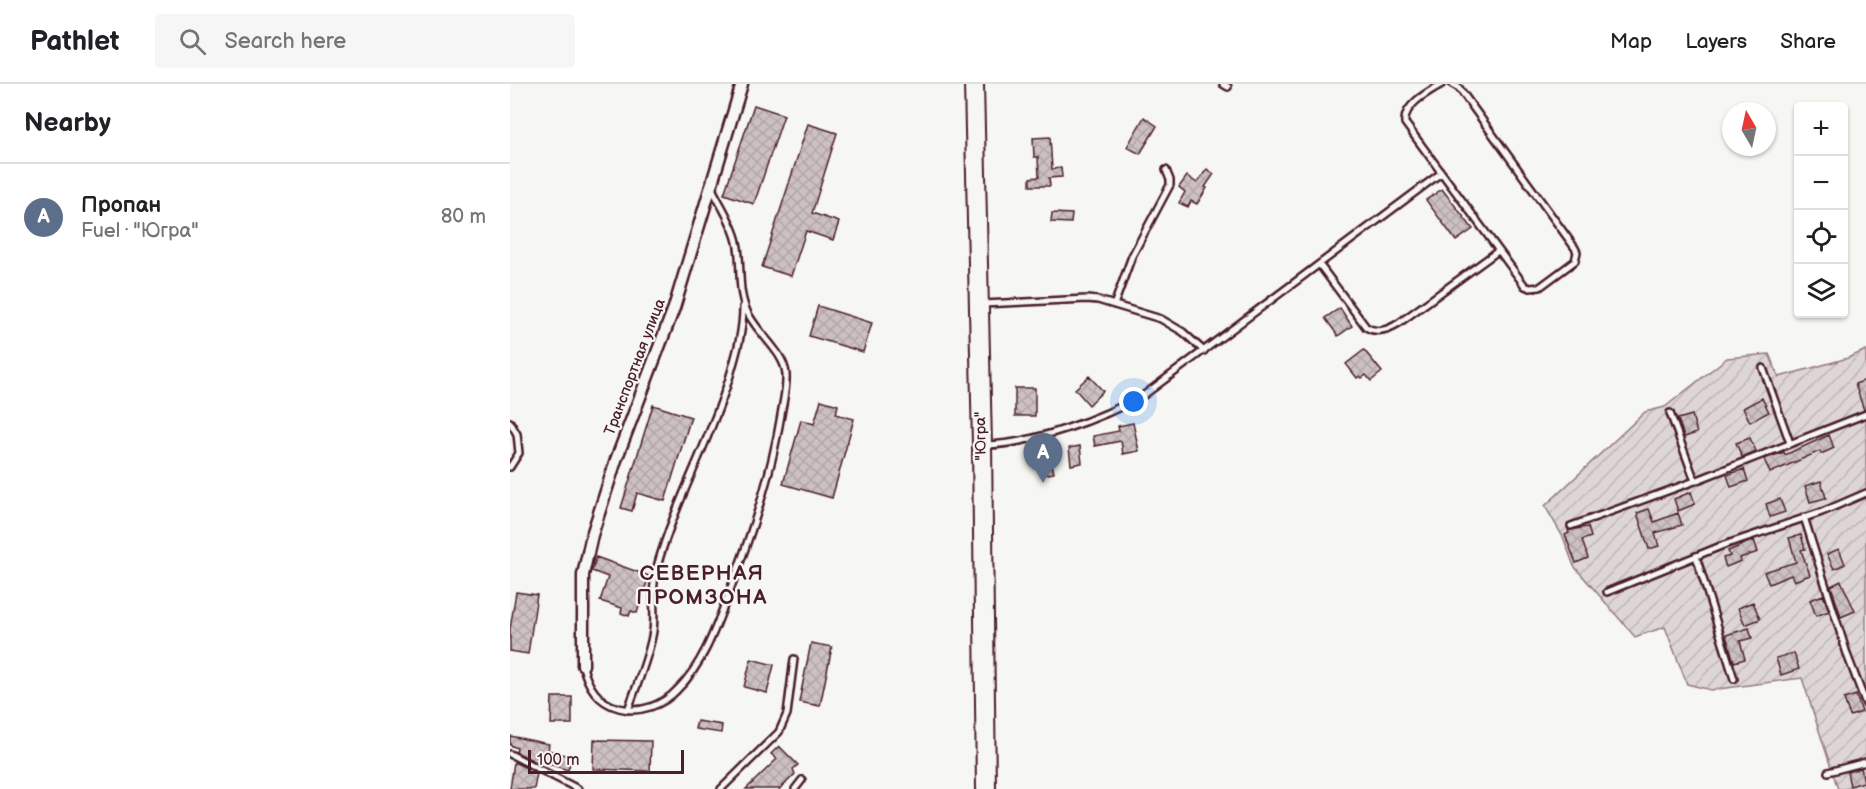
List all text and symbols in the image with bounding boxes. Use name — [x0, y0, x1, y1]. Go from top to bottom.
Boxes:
search box — [155, 14, 575, 68]
text: Pathlet — [30, 25, 119, 58]
icon: search — [176, 25, 209, 58]
text: Search here — [224, 28, 346, 55]
text: Map — [1610, 29, 1652, 54]
text: Layers — [1685, 29, 1747, 54]
text: Share — [1780, 29, 1836, 54]
north arrow — [1722, 102, 1776, 156]
map controls — [1794, 102, 1848, 318]
button: + — [1794, 102, 1848, 156]
text: Nearby — [24, 108, 111, 139]
button: − — [1794, 156, 1848, 210]
text: Пропан — [81, 192, 161, 219]
text: A — [37, 205, 50, 229]
text: 80 m — [441, 205, 486, 229]
button: locate — [1794, 210, 1848, 264]
text: Fuel · "Югра" — [81, 219, 199, 243]
button: layers — [1794, 264, 1848, 318]
street label: Транспортная улица — [600, 296, 670, 438]
your location — [1119, 387, 1148, 416]
street label: "Югра" — [971, 411, 991, 461]
pin: A — [1024, 434, 1062, 483]
district label: СЕВЕРНАЯ ПРОМЗОНА — [636, 561, 768, 610]
scale bar — [528, 747, 684, 774]
text: 100 m — [537, 751, 580, 770]

